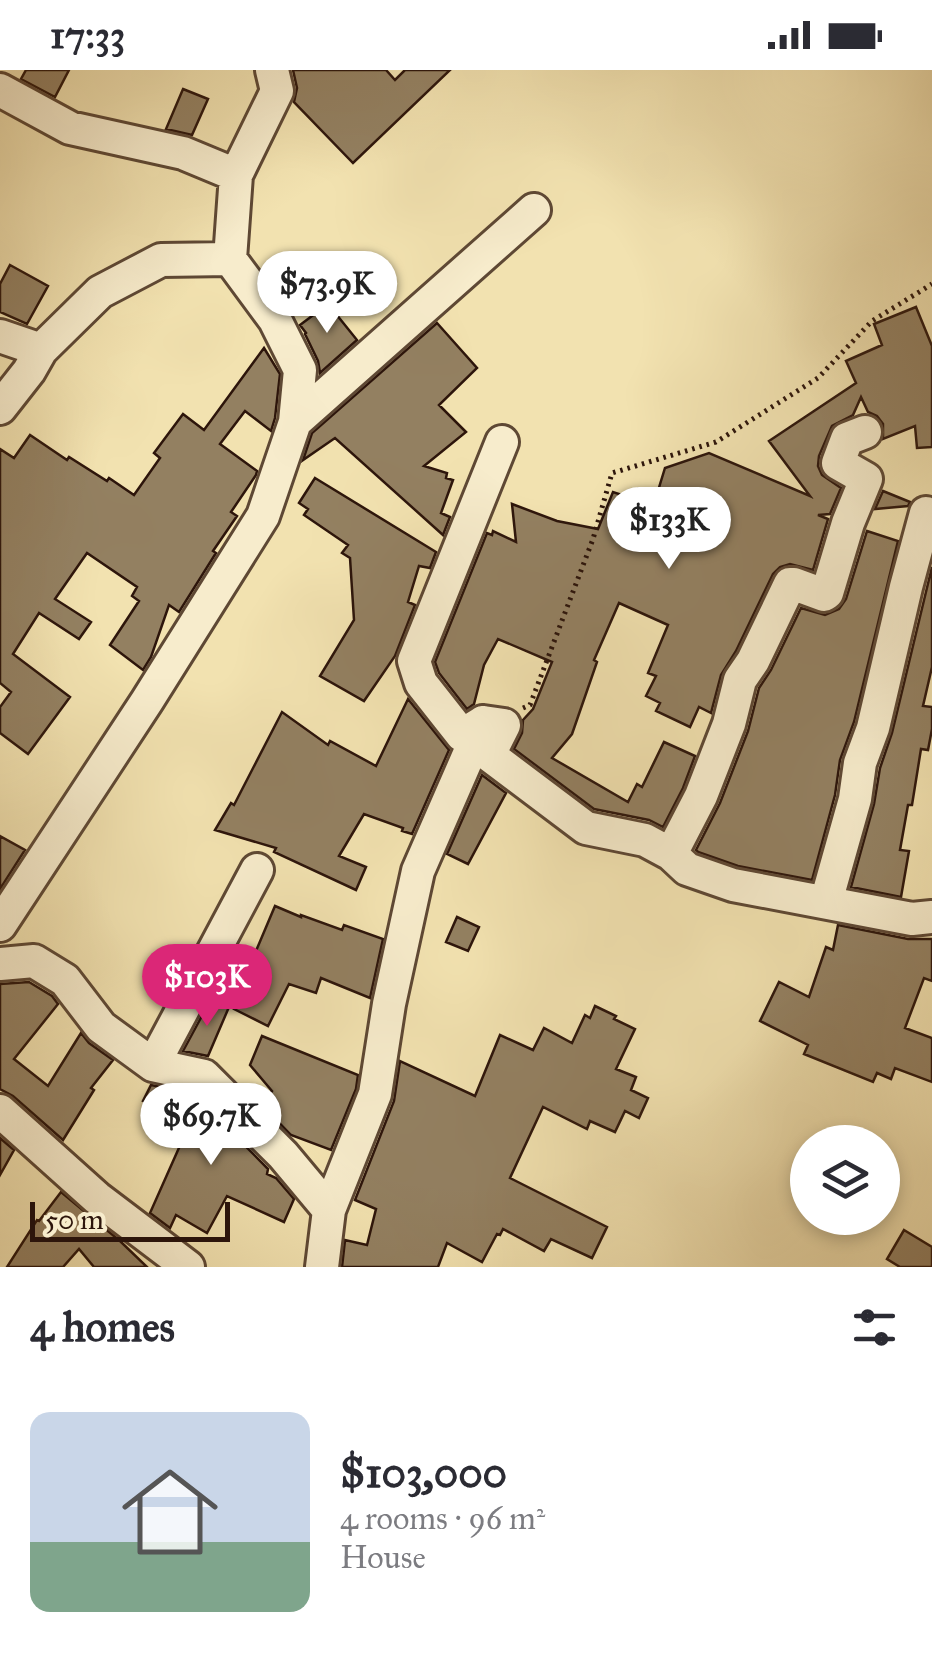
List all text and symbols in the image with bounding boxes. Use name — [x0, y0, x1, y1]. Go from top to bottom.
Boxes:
text: 17:33 — [50, 12, 125, 58]
pin: $73.9K — [246, 251, 408, 336]
text: $73.9K — [279, 264, 375, 303]
pin: $133K — [599, 487, 739, 572]
text: $133K — [629, 500, 709, 539]
pin: $103K — [137, 944, 277, 1029]
text: $103K — [164, 957, 250, 996]
pin: $69.7K — [130, 1083, 292, 1168]
text: $69.7K — [162, 1096, 260, 1135]
map controls — [790, 1125, 900, 1235]
button: layers — [790, 1125, 900, 1235]
scale bar — [30, 1197, 230, 1242]
text: 50 m — [45, 1202, 104, 1237]
icon: filters — [847, 1300, 902, 1355]
text: 4 homes — [30, 1301, 175, 1353]
text: $103,000 — [340, 1447, 507, 1499]
icon: home — [110, 1452, 230, 1572]
text: 4 rooms · 96 m² — [340, 1499, 545, 1538]
text: House — [340, 1538, 426, 1577]

